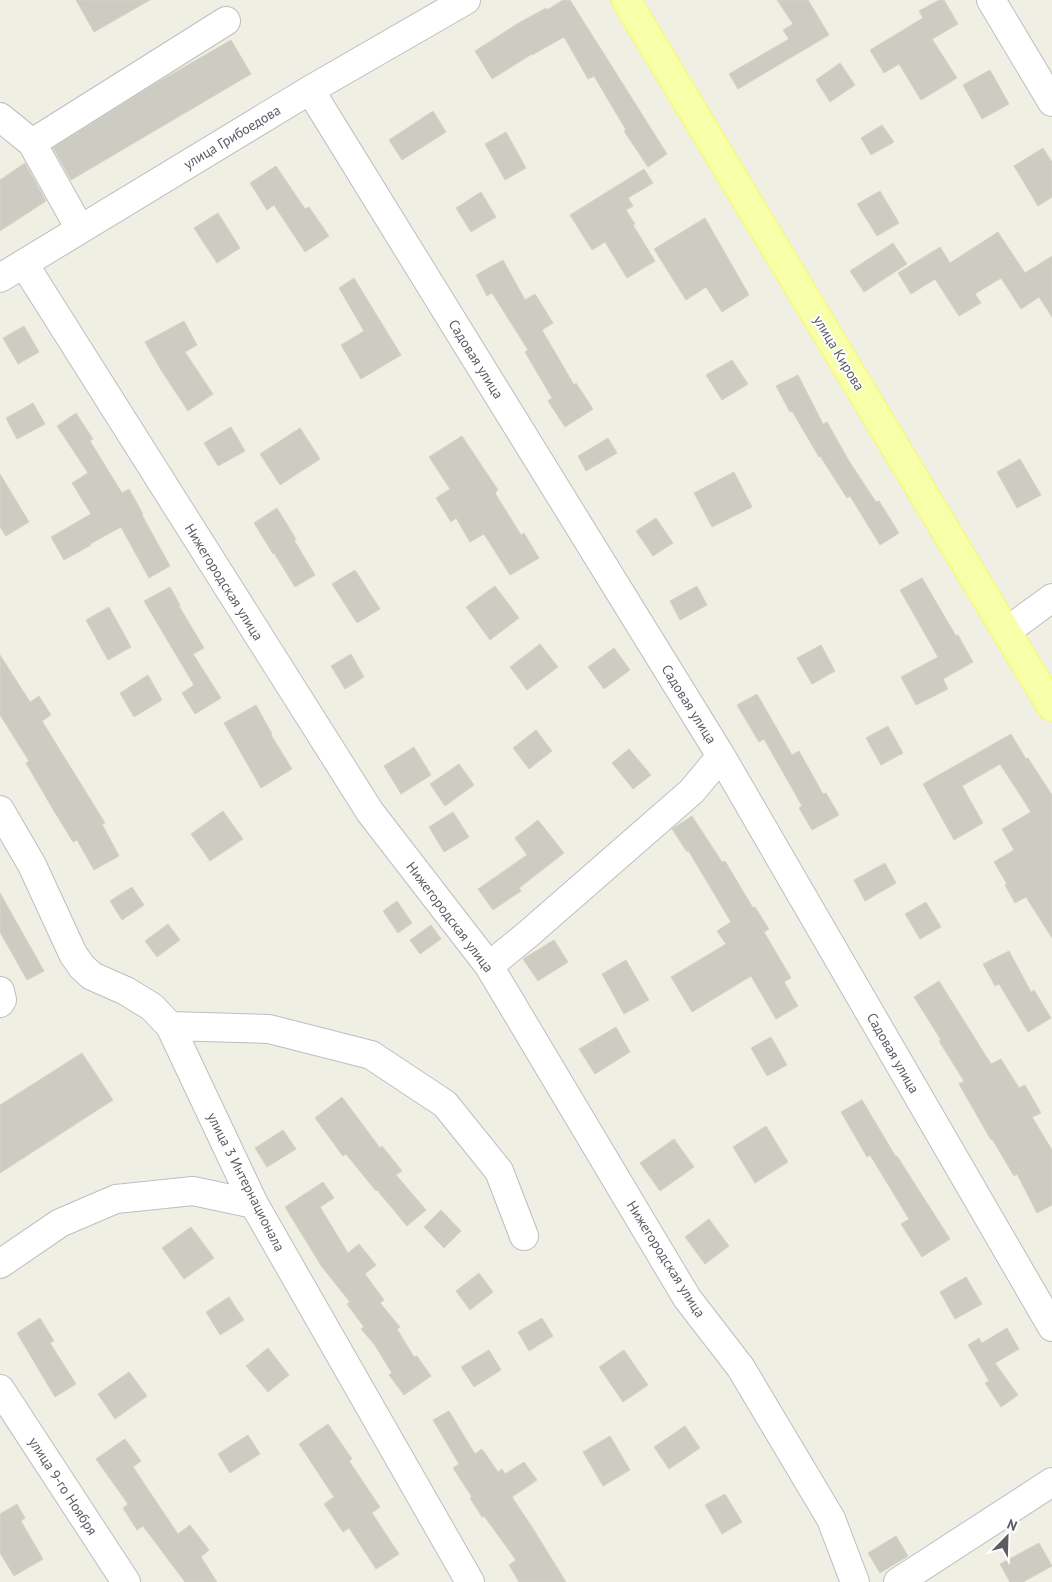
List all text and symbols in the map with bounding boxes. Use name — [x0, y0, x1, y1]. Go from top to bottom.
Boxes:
street label: улица Грибоедова — [180, 101, 284, 173]
street label: улица Кирова — [810, 312, 869, 394]
street label: Садовая улица — [445, 316, 507, 402]
street label: Нижегородская улица — [181, 520, 267, 644]
street label: Садовая улица — [658, 661, 720, 747]
street label: Нижегородская улица — [402, 858, 498, 976]
street label: Садовая улица — [863, 1010, 923, 1097]
street label: улица 3 Интернационала — [203, 1109, 289, 1255]
street label: Нижегородская улица — [623, 1197, 709, 1321]
street label: улица 9-го Ноября — [25, 1433, 101, 1539]
north arrow — [982, 1512, 1032, 1562]
text: N — [1004, 1515, 1020, 1535]

